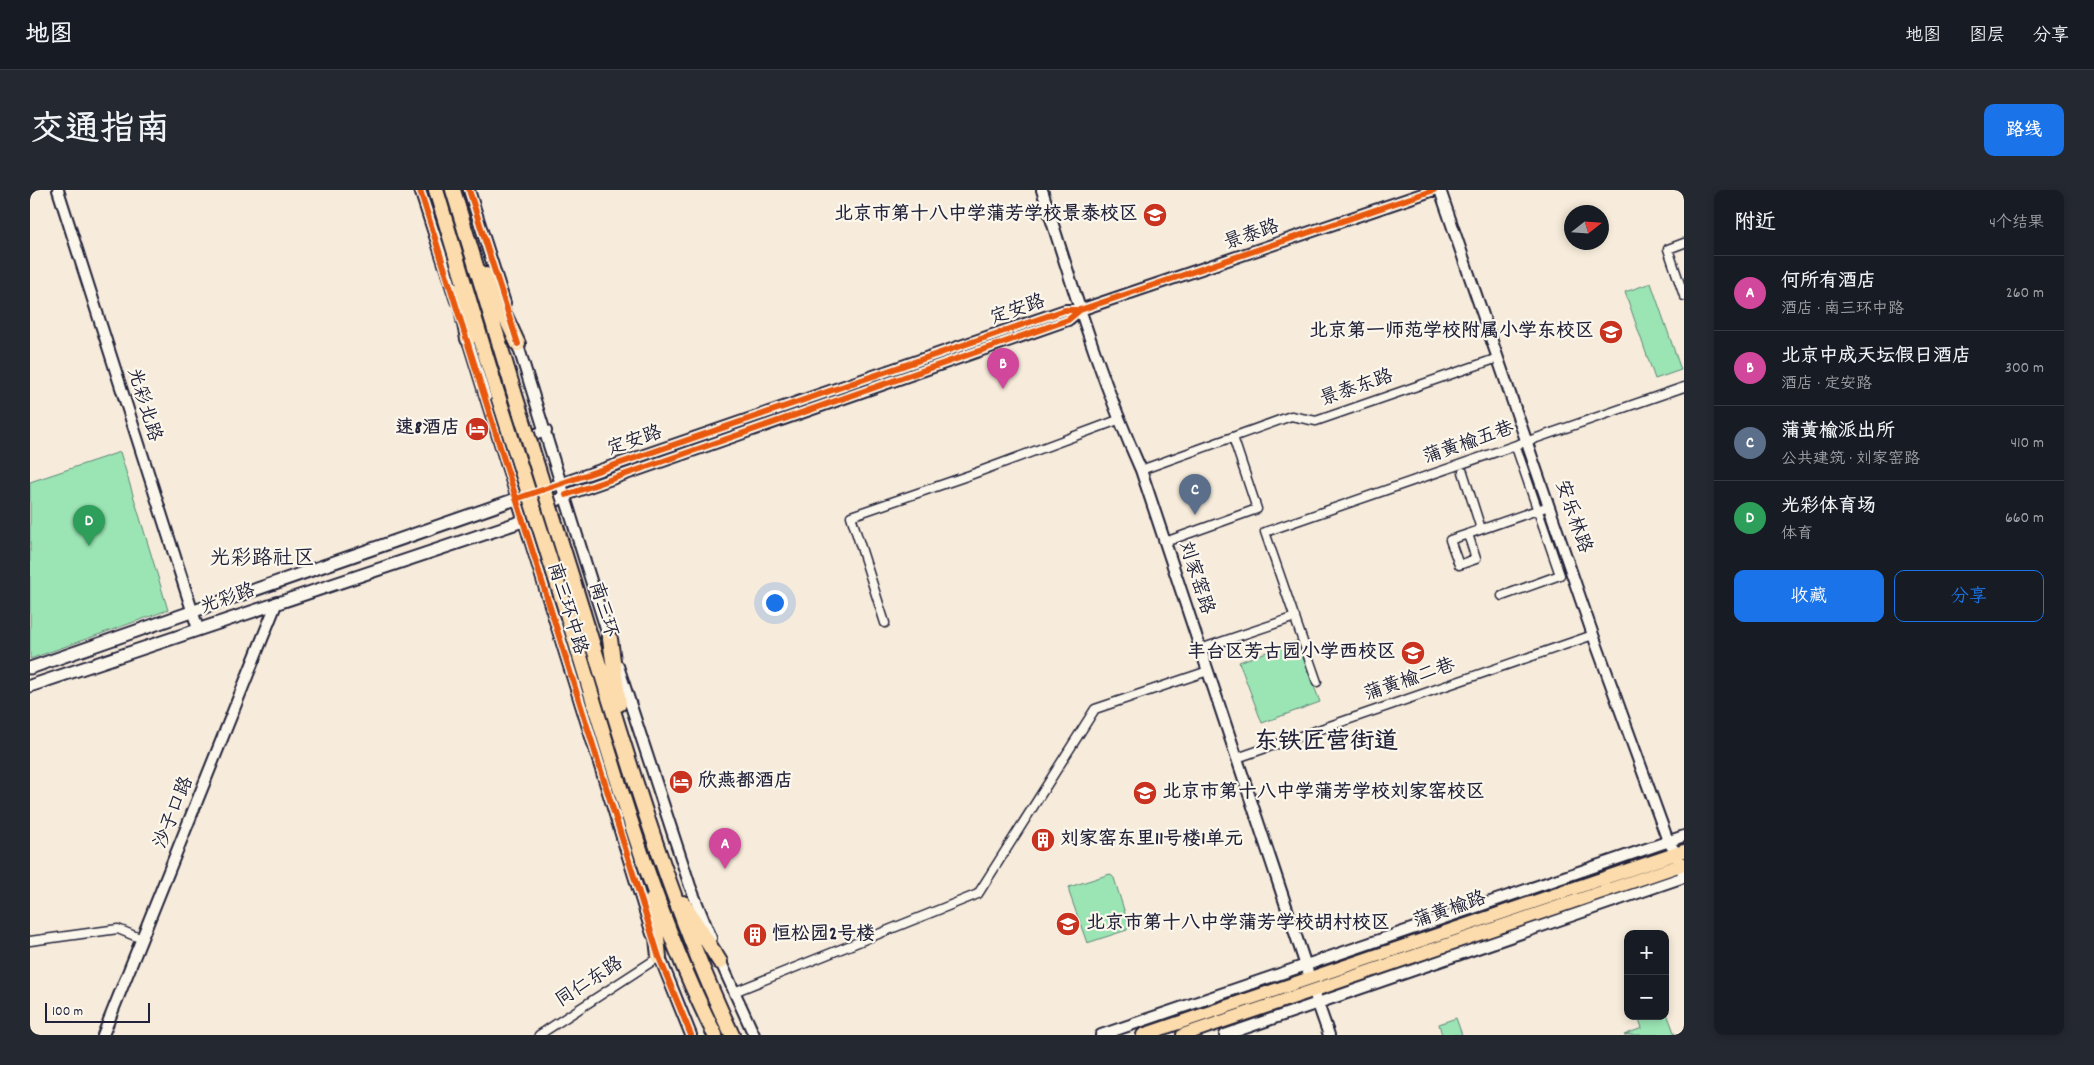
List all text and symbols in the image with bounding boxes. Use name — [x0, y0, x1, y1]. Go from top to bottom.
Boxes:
text: 地图 — [25, 19, 73, 53]
text: 地图 — [1905, 24, 1941, 49]
text: 图层 — [1969, 24, 2005, 49]
text: 分享 — [2033, 24, 2069, 49]
button: 路线 — [1984, 104, 2064, 156]
text: 交通指南 — [30, 107, 170, 157]
place label: 北京市第十八中学蒲芳学校景泰校区 — [834, 202, 1138, 229]
school or university icon: 北京市第十八中学蒲芳学校景泰校区 — [1142, 202, 1168, 228]
north arrow — [1564, 205, 1609, 250]
text: 附近 — [1734, 209, 1776, 239]
text: 4个结果 — [1989, 212, 2044, 235]
street label: 景泰路 — [1221, 214, 1283, 258]
text: 何所有酒店 — [1781, 269, 1876, 296]
text: A — [1746, 282, 1754, 305]
text: 260 m — [2006, 282, 2044, 305]
street label: 定安路 — [987, 289, 1049, 333]
text: 酒店 · 南三环中路 — [1781, 298, 1904, 321]
place label: 北京第一师范学校附属小学东校区 — [1309, 319, 1594, 346]
school or university icon: 北京第一师范学校附属小学东校区 — [1598, 319, 1624, 345]
text: 北京中成天坛假日酒店 — [1781, 344, 1971, 371]
pin: B — [987, 348, 1019, 389]
text: B — [1746, 357, 1754, 380]
text: 300 m — [2005, 357, 2044, 380]
street label: 景泰东路 — [1317, 364, 1397, 414]
street label: 光彩北路 — [119, 365, 167, 445]
text: 酒店 · 定安路 — [1781, 373, 1872, 396]
place label: 速8酒店 — [395, 416, 460, 443]
hotel icon: 速8酒店 — [464, 416, 490, 442]
street label: 蒲黄榆五巷 — [1420, 416, 1518, 472]
text: 蒲黄榆派出所 — [1781, 419, 1895, 446]
street label: 定安路 — [604, 420, 666, 464]
text: C — [1746, 432, 1754, 455]
text: 410 m — [2010, 432, 2044, 455]
text: 公共建筑 · 刘家窑路 — [1781, 448, 1920, 471]
pin: C — [1179, 474, 1211, 515]
street label: 安乐林路 — [1547, 477, 1597, 557]
text: 光彩体育场 — [1781, 494, 1876, 521]
pin: D — [73, 505, 105, 546]
text: D — [1746, 507, 1754, 530]
text: 660 m — [2005, 507, 2044, 530]
text: 体育 — [1781, 523, 1813, 546]
street label: 刘家窑路 — [1170, 538, 1220, 618]
district label: 光彩路社区 — [210, 545, 315, 575]
street label: 南三环中路 — [539, 560, 593, 658]
button: 收藏 — [1734, 570, 1884, 622]
button: 分享 — [1894, 570, 2044, 622]
street label: 光彩路 — [197, 578, 259, 622]
street label: 南三环 — [581, 579, 623, 641]
your location — [762, 590, 788, 616]
place label: 丰台区芳古园小学西校区 — [1187, 640, 1396, 667]
school or university icon: 丰台区芳古园小学西校区 — [1400, 640, 1426, 666]
street label: 蒲黄榆二巷 — [1361, 653, 1459, 709]
district label: 东铁匠营街道 — [1254, 726, 1398, 760]
hotel icon: 欣燕都酒店 — [668, 769, 694, 795]
place label: 欣燕都酒店 — [698, 769, 793, 796]
street label: 沙子口路 — [148, 773, 202, 853]
school or university icon: 北京市第十八中学蒲芳学校刘家窑校区 — [1132, 780, 1158, 806]
place label: 北京市第十八中学蒲芳学校刘家窑校区 — [1162, 780, 1485, 807]
building icon: 刘家窑东里11号楼1单元 — [1030, 827, 1056, 853]
place label: 刘家窑东里11号楼1单元 — [1060, 827, 1243, 854]
pin: A — [709, 828, 741, 869]
street label: 蒲黄榆路 — [1410, 886, 1490, 936]
school or university icon: 北京市第十八中学蒲芳学校胡村校区 — [1055, 911, 1081, 937]
place label: 北京市第十八中学蒲芳学校胡村校区 — [1086, 911, 1390, 938]
building icon: 恒松园2号楼 — [742, 922, 768, 948]
place label: 恒松园2号楼 — [772, 922, 875, 949]
map controls — [1624, 930, 1669, 1020]
button: + — [1624, 930, 1669, 975]
street label: 同仁东路 — [551, 951, 629, 1015]
button: − — [1624, 975, 1669, 1020]
scale bar — [45, 1000, 150, 1023]
text: 100 m — [52, 1002, 83, 1022]

